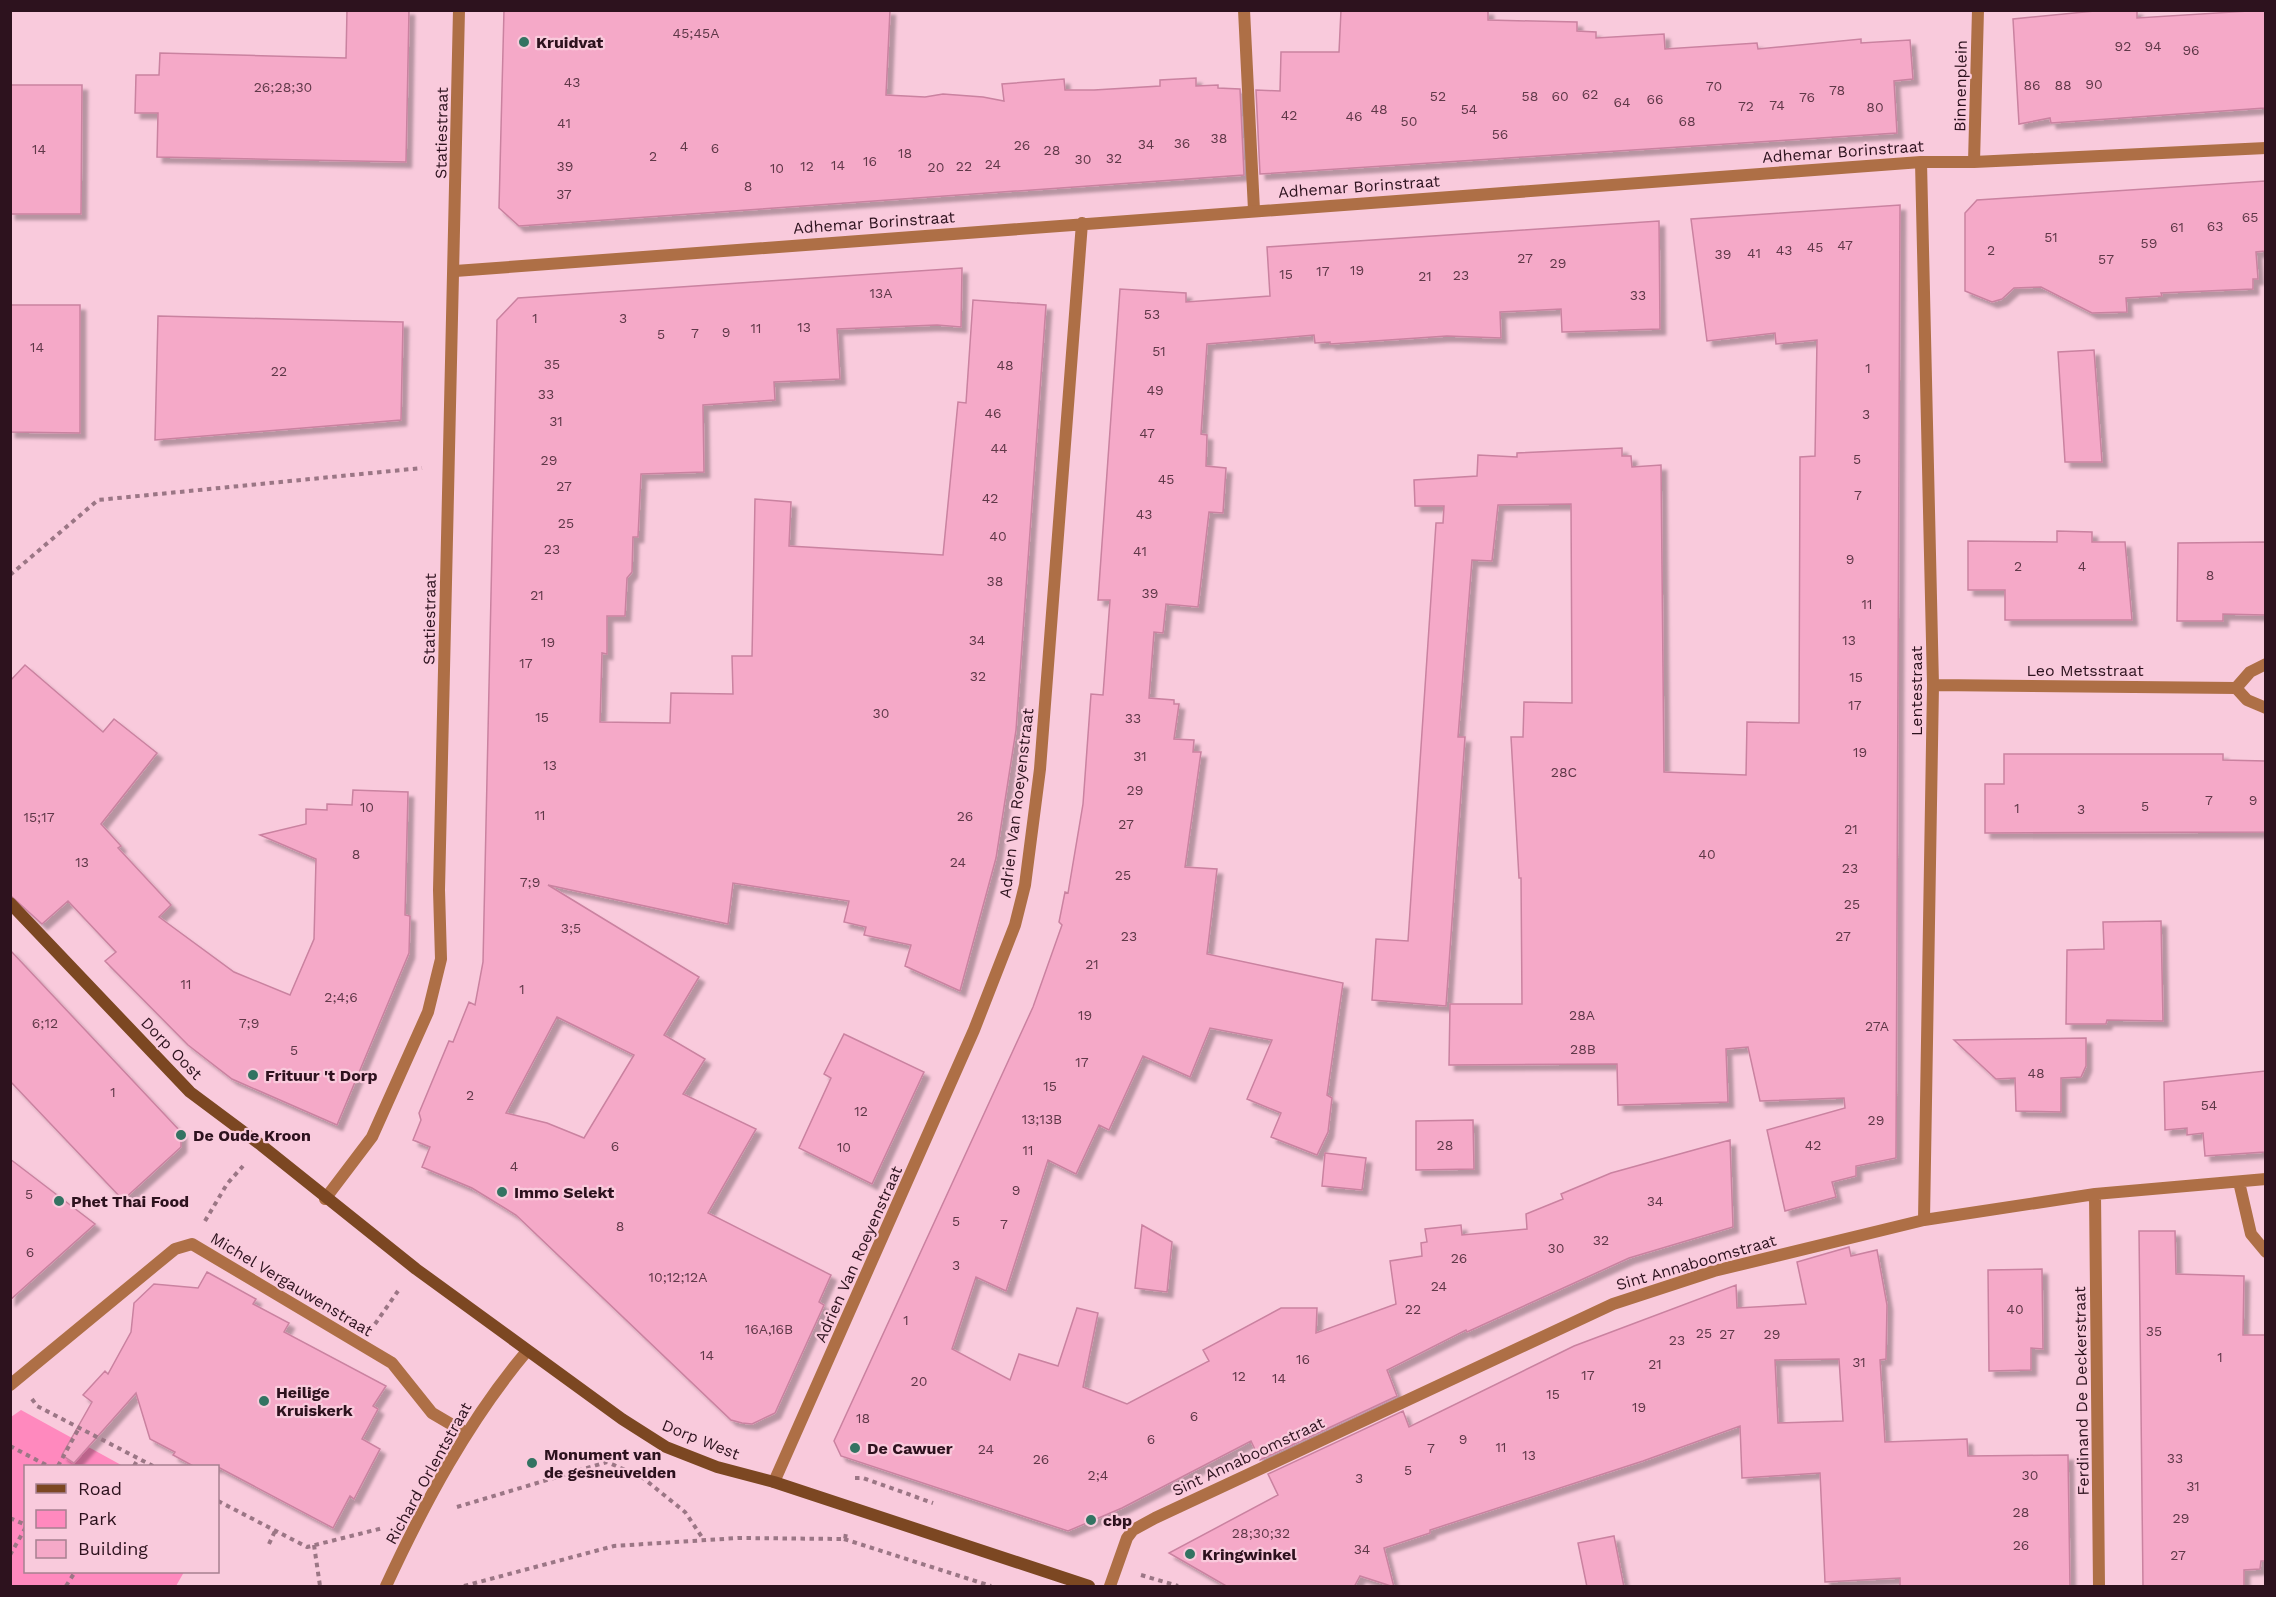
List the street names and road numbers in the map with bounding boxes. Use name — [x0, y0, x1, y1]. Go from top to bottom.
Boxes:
street label: Binnenplein — [1950, 40, 1971, 132]
street label: Statiestraat — [431, 87, 452, 179]
street label: Adhemar Borinstraat — [1761, 136, 1925, 167]
street label: Adhemar Borinstraat — [1277, 171, 1441, 202]
street label: Adhemar Borinstraat — [792, 207, 956, 238]
street label: Statiestraat — [419, 573, 440, 665]
street label: Lentestraat — [1907, 646, 1926, 736]
street label: Leo Metsstraat — [2026, 661, 2144, 680]
street label: Adrien Van Roeyenstraat — [995, 707, 1038, 899]
street label: Dorp Oost — [137, 1013, 206, 1084]
street label: Adrien Van Roeyenstraat — [811, 1163, 906, 1345]
street label: Michel Vergauwenstraat — [207, 1228, 377, 1341]
street label: Sint Annaboomstraat — [1614, 1230, 1779, 1294]
street label: Ferdinand De Deckerstraat — [2070, 1286, 2093, 1496]
street label: Richard Orlentstraat — [381, 1399, 476, 1548]
street label: Sint Annaboomstraat — [1169, 1413, 1328, 1500]
street label: Dorp West — [659, 1415, 743, 1464]

